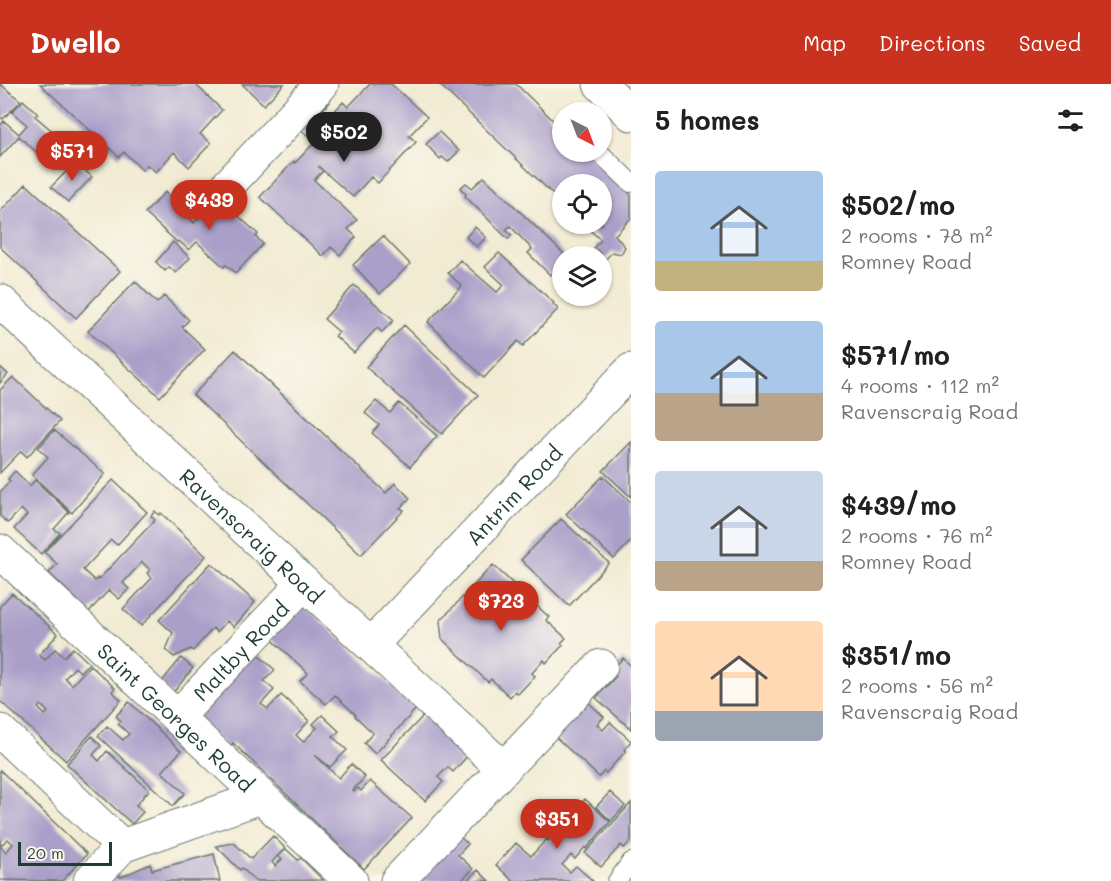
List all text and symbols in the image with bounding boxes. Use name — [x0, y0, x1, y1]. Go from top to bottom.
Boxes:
text: Dwello — [30, 24, 120, 60]
text: Map — [803, 29, 846, 56]
text: Directions — [879, 29, 986, 56]
text: Saved — [1019, 29, 1081, 56]
north arrow — [552, 102, 612, 162]
map controls — [552, 102, 612, 306]
text: 5 homes — [655, 103, 760, 137]
icon: filters — [1054, 104, 1087, 137]
pin: $502 — [308, 112, 380, 163]
text: $502 — [320, 118, 368, 144]
pin: $571 — [36, 131, 108, 182]
text: $571 — [50, 137, 94, 163]
button: locate — [552, 174, 612, 234]
pin: $439 — [173, 180, 245, 231]
text: $439 — [184, 186, 234, 212]
text: $502/mo — [841, 188, 955, 222]
icon: home — [703, 195, 775, 267]
text: 2 rooms · 78 m² — [841, 222, 993, 248]
button: layers — [552, 246, 612, 306]
text: Romney Road — [841, 248, 972, 274]
text: $571/mo — [841, 338, 950, 372]
icon: home — [703, 345, 775, 417]
text: 4 rooms · 112 m² — [841, 372, 999, 398]
text: Ravenscraig Road — [841, 398, 1018, 424]
street label: Antrim Road — [459, 439, 567, 550]
street label: Ravenscraig Road — [175, 462, 330, 608]
text: $439/mo — [841, 488, 956, 522]
icon: home — [703, 495, 775, 567]
text: 2 rooms · 76 m² — [841, 522, 993, 548]
text: Romney Road — [841, 548, 972, 574]
pin: $723 — [465, 581, 537, 632]
text: $723 — [478, 587, 524, 613]
street label: Maltby Road — [187, 595, 294, 706]
street label: Saint Georges Road — [92, 637, 260, 797]
text: $351/mo — [841, 638, 951, 672]
icon: home — [703, 645, 775, 717]
text: 2 rooms · 56 m² — [841, 672, 993, 698]
text: Ravenscraig Road — [841, 698, 1018, 724]
pin: $351 — [521, 799, 593, 850]
text: $351 — [535, 805, 579, 831]
scale bar — [18, 839, 112, 866]
text: 20 m — [27, 842, 64, 863]

